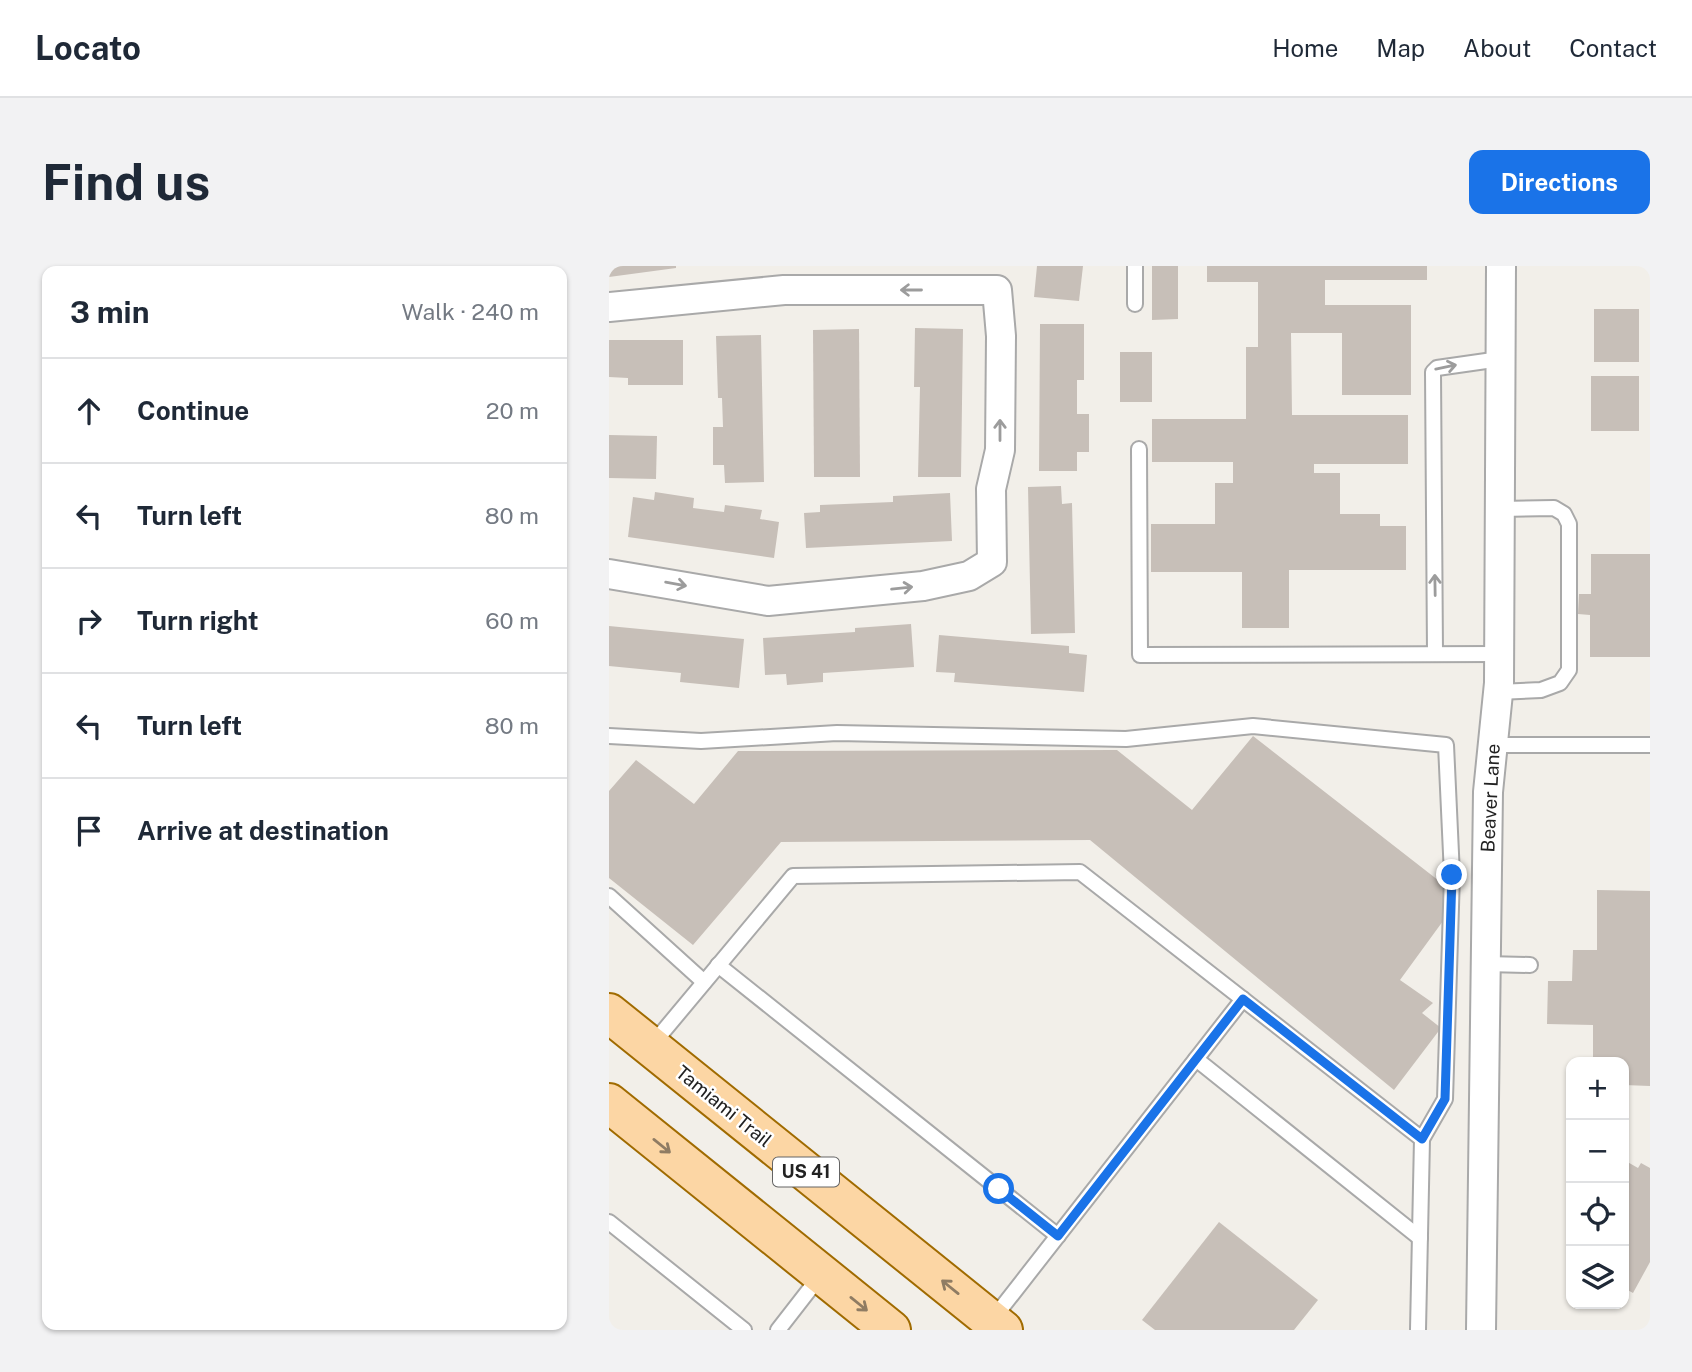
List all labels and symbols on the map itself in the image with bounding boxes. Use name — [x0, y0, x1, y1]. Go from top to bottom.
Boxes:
one-way arrow — [899, 283, 922, 297]
one-way arrow — [1434, 360, 1456, 373]
one-way arrow — [993, 419, 1007, 442]
one-way arrow — [1428, 574, 1441, 597]
one-way arrow — [664, 578, 687, 591]
one-way arrow — [890, 581, 913, 594]
street label: Beaver Lane — [1476, 743, 1504, 853]
route end — [1436, 859, 1467, 890]
street label: Tamiami Trail — [672, 1061, 776, 1151]
one-way arrow — [653, 1138, 671, 1154]
road number: US 41 — [773, 1157, 839, 1186]
route start — [983, 1173, 1014, 1204]
one-way arrow — [941, 1280, 959, 1295]
one-way arrow — [849, 1296, 867, 1312]

